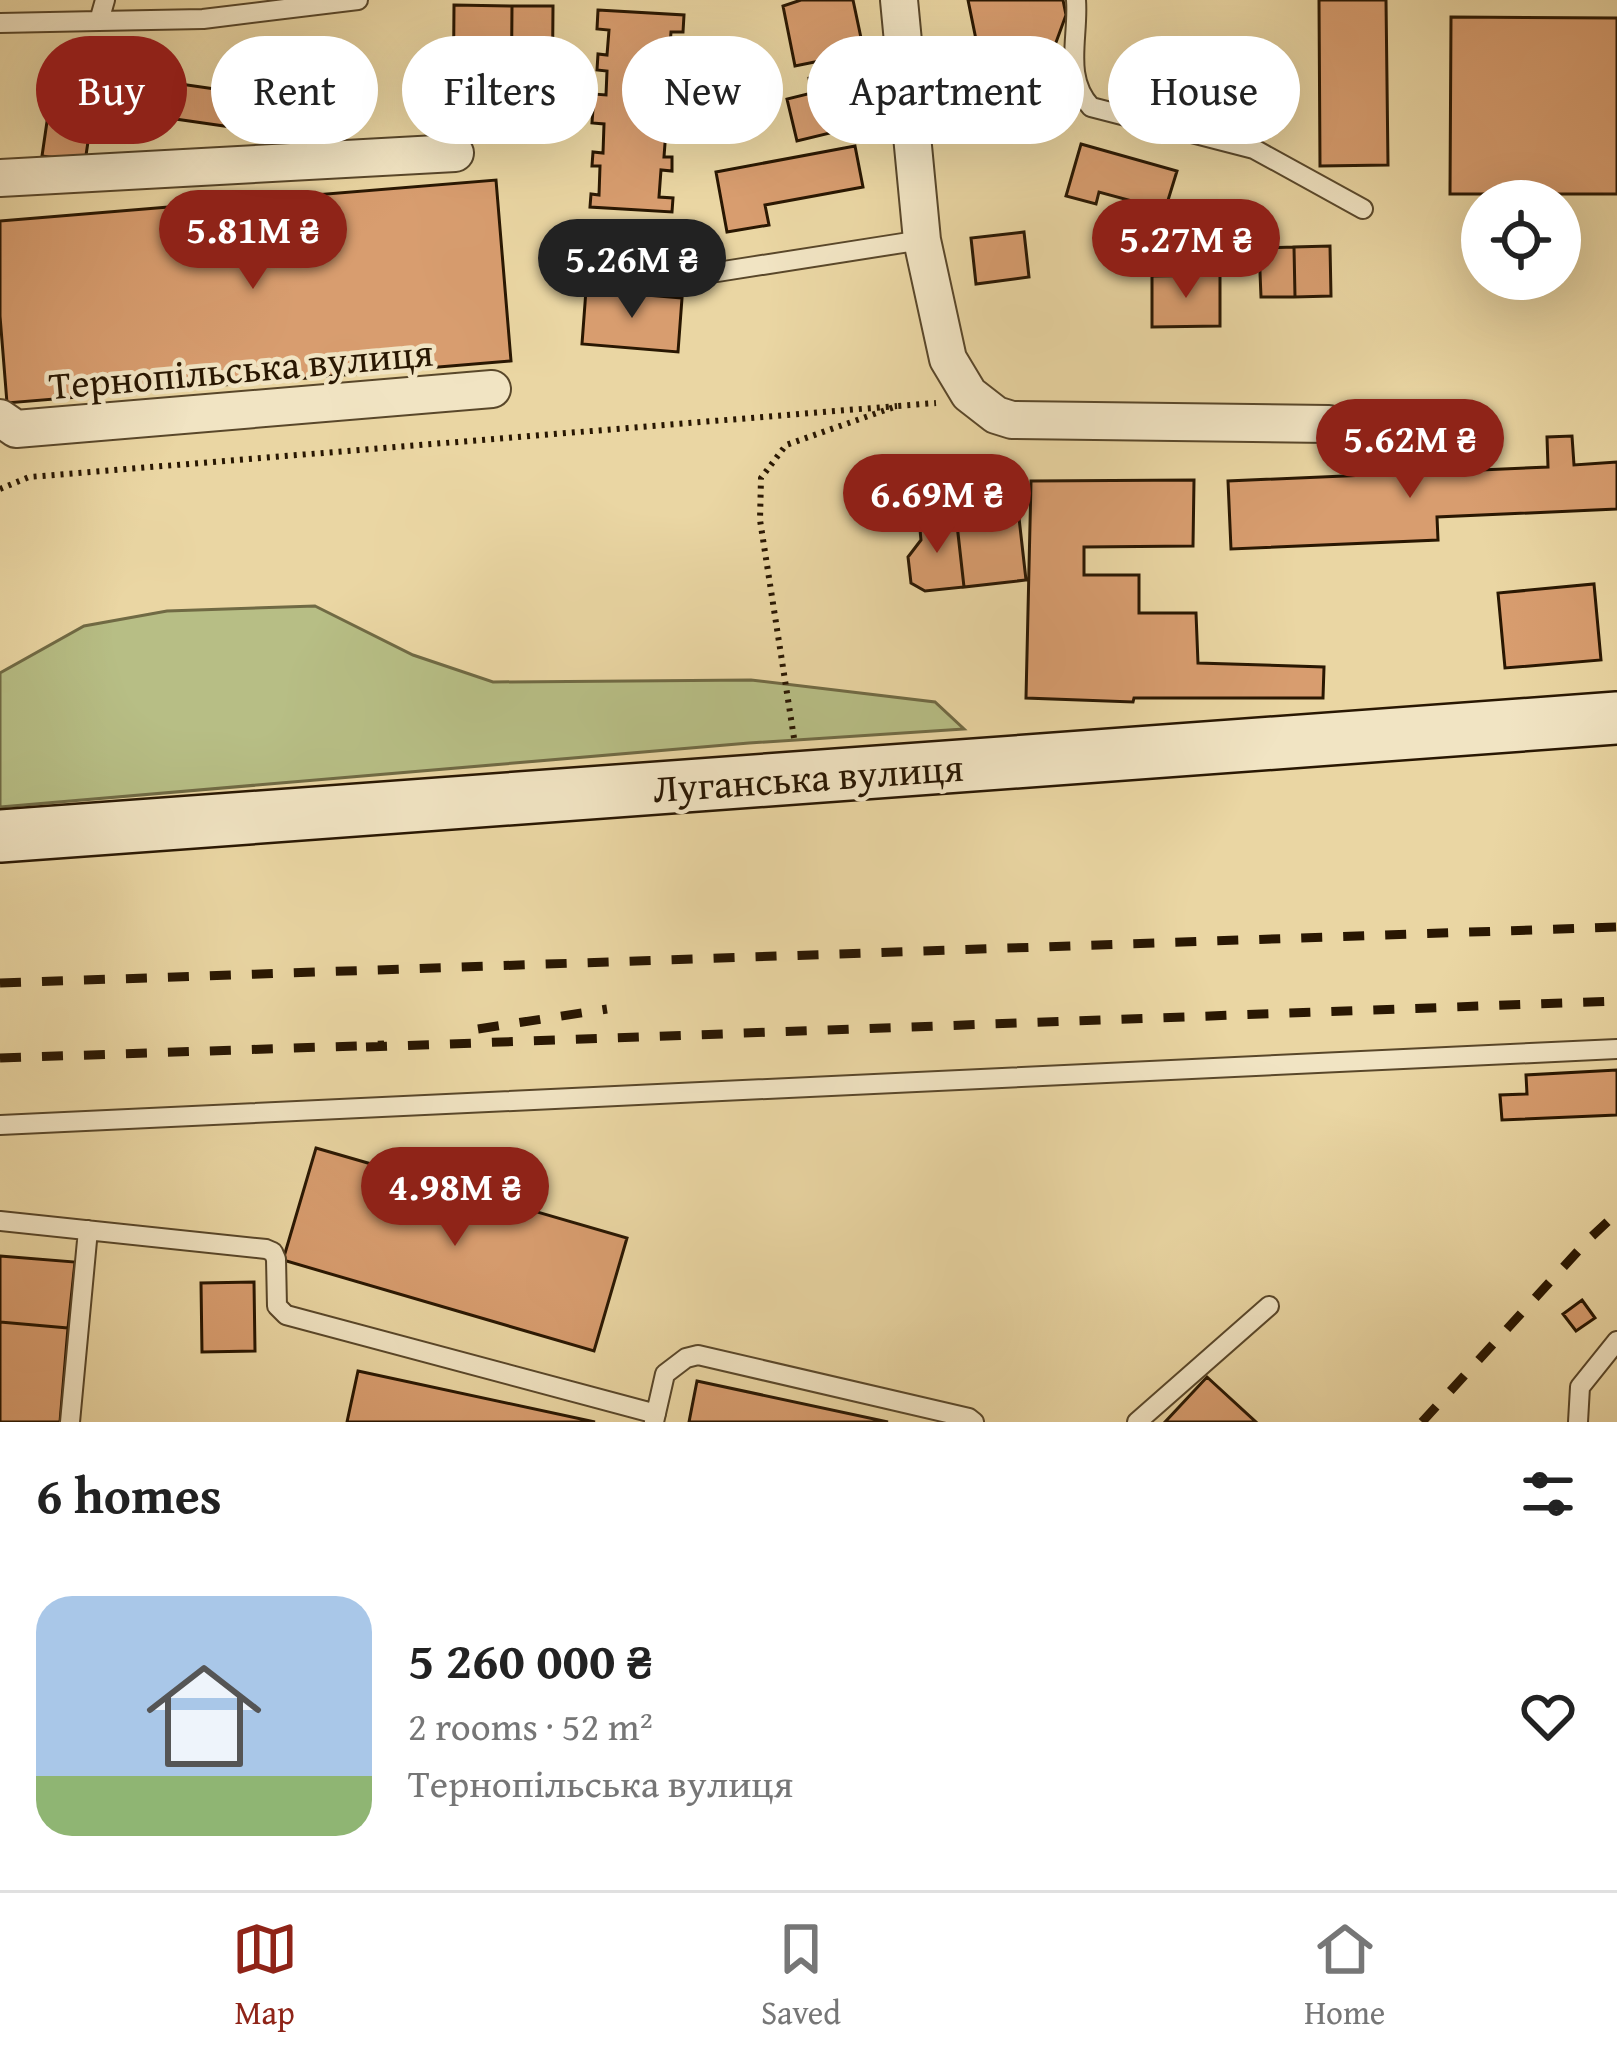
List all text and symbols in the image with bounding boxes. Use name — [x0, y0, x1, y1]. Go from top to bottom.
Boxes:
chip: Buy — [36, 36, 187, 144]
chip: Rent — [211, 36, 378, 144]
chip: Filters — [402, 36, 598, 144]
chip: New — [622, 36, 783, 144]
chip: Apartment — [807, 36, 1084, 144]
chip: House — [1108, 36, 1300, 144]
map controls — [1461, 180, 1581, 300]
button: locate — [1461, 180, 1581, 300]
pin: 5.81M ₴ — [142, 190, 364, 292]
pin: 5.27M ₴ — [1075, 199, 1297, 301]
text: 5.81M ₴ — [186, 200, 320, 257]
text: 5.27M ₴ — [1119, 209, 1253, 266]
pin: 5.26M ₴ — [521, 219, 743, 321]
text: 5.26M ₴ — [565, 229, 699, 286]
street label: Тернопільська вулиця — [47, 323, 435, 413]
pin: 5.62M ₴ — [1299, 399, 1521, 501]
text: 5.62M ₴ — [1343, 409, 1477, 466]
pin: 6.69M ₴ — [826, 454, 1048, 556]
text: 6.69M ₴ — [870, 464, 1004, 521]
street label: Луганська вулиця — [651, 738, 965, 816]
pin: 4.98M ₴ — [344, 1147, 566, 1249]
text: 4.98M ₴ — [388, 1157, 522, 1214]
text: 6 homes — [36, 1457, 222, 1532]
icon: filters — [1515, 1461, 1581, 1527]
text: 5 260 000 ₴ — [408, 1622, 653, 1697]
icon: home — [132, 1644, 276, 1788]
icon: heart — [1515, 1683, 1581, 1749]
text: 2 rooms · 52 m² — [408, 1697, 653, 1754]
text: Тернопільська вулиця — [408, 1754, 793, 1811]
tab: Map — [232, 1916, 298, 2036]
tab: Saved — [761, 1916, 841, 2036]
tab: Home — [1304, 1916, 1385, 2036]

